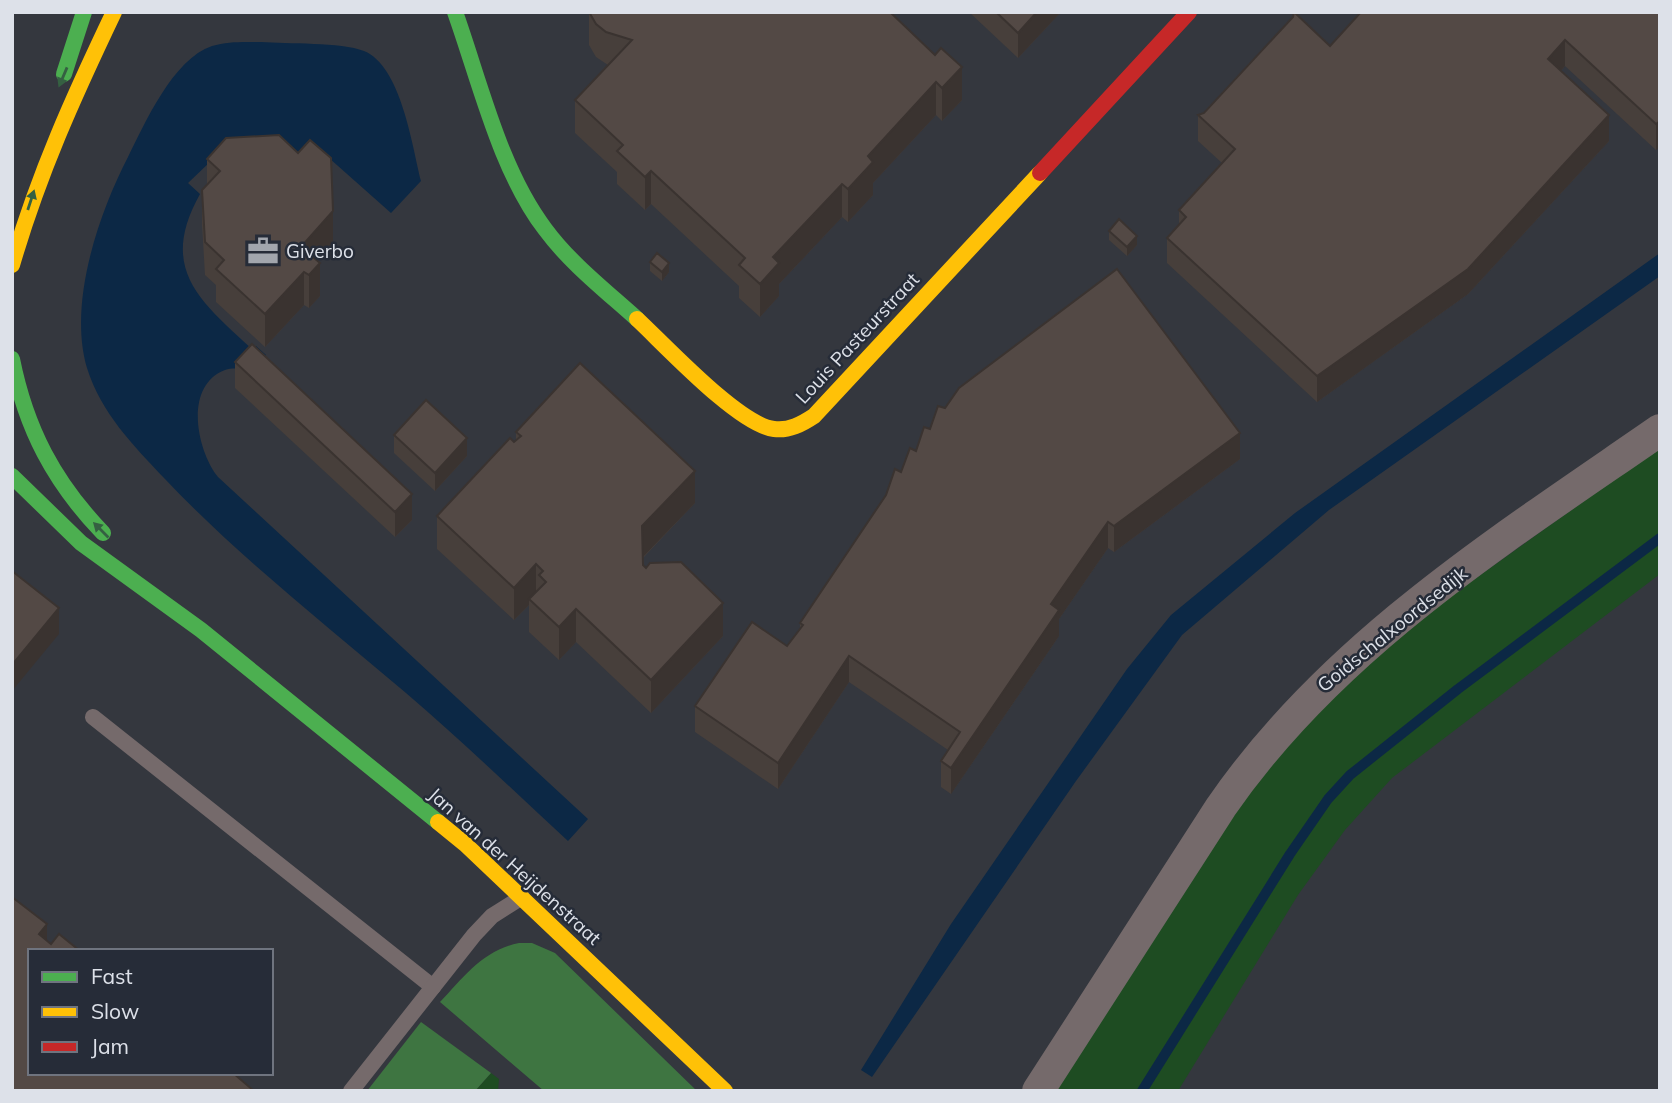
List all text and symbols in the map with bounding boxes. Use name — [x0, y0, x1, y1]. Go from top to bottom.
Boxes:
one-way arrow — [57, 67, 69, 87]
one-way arrow — [26, 189, 37, 210]
office icon: Giverbo — [246, 234, 280, 268]
place label: Giverbo — [286, 239, 354, 263]
street label: Louis Pasteurstraat — [790, 267, 924, 409]
one-way arrow — [93, 523, 110, 539]
street label: Goidschalxoordsedijk — [1312, 561, 1472, 697]
street label: Jan van der Heijdenstraat — [424, 782, 606, 950]
legend — [28, 949, 273, 1075]
text: Fast — [91, 963, 133, 989]
text: Slow — [91, 998, 139, 1024]
text: Jam — [91, 1033, 129, 1059]

